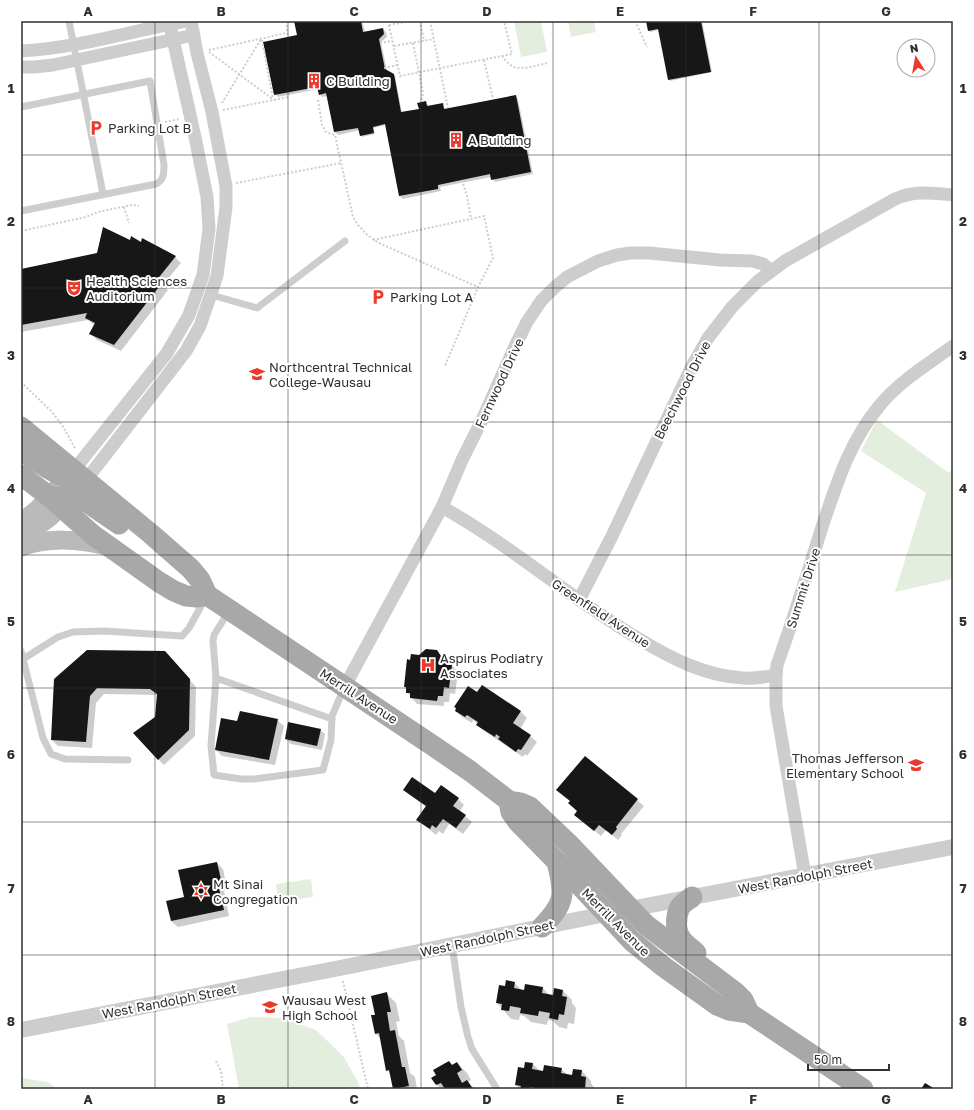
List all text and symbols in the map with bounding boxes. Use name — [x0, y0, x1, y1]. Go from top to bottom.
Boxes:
text: A — [83, 3, 93, 19]
text: B — [216, 3, 226, 19]
text: C — [349, 3, 359, 19]
text: D — [482, 3, 492, 19]
text: E — [616, 3, 624, 19]
text: F — [749, 3, 757, 19]
text: G — [881, 3, 891, 19]
north arrow — [896, 38, 936, 78]
text: N — [909, 41, 919, 55]
building icon: C Building — [305, 72, 323, 90]
place label: C Building — [326, 73, 390, 89]
text: 1 — [8, 80, 15, 96]
text: 1 — [960, 80, 967, 96]
parking icon: Parking Lot B — [87, 119, 105, 137]
place label: Parking Lot B — [108, 120, 191, 136]
building icon: A Building — [447, 131, 465, 149]
place label: A Building — [468, 132, 532, 148]
text: 2 — [7, 213, 15, 229]
text: 2 — [959, 213, 967, 229]
place label: Health Sciences Auditorium — [86, 273, 187, 304]
theatre icon: Health Sciences Auditorium — [65, 279, 83, 297]
parking icon: Parking Lot A — [369, 288, 387, 306]
place label: Parking Lot A — [390, 289, 473, 305]
street label: Fernwood Drive — [471, 335, 527, 431]
street label: Beechwood Drive — [650, 338, 714, 442]
text: 3 — [7, 347, 15, 363]
text: 3 — [959, 347, 967, 363]
place label: Northcentral Technical College-Wausau — [269, 359, 412, 390]
school or university icon: Northcentral Technical College-Wausau — [248, 365, 266, 383]
text: 4 — [7, 480, 15, 496]
text: 4 — [959, 480, 967, 496]
street label: Summit Drive — [783, 546, 823, 630]
street label: Greenfield Avenue — [549, 575, 653, 651]
text: 5 — [7, 613, 15, 629]
text: 5 — [959, 613, 967, 629]
place label: Aspirus Podiatry Associates — [440, 650, 544, 681]
hospital icon: Aspirus Podiatry Associates — [419, 656, 437, 674]
street label: Merrill Avenue — [317, 665, 401, 727]
text: 6 — [7, 746, 15, 762]
text: 6 — [959, 746, 967, 762]
place label: Thomas Jefferson Elementary School — [786, 750, 904, 781]
school or university icon: Thomas Jefferson Elementary School — [907, 756, 925, 774]
street label: West Randolph Street — [736, 855, 874, 897]
place label: Mt Sinai Congregation — [213, 876, 298, 907]
text: 7 — [7, 880, 15, 896]
text: 7 — [959, 880, 967, 896]
synagogue icon: Mt Sinai Congregation — [192, 882, 210, 900]
street label: Merrill Avenue — [579, 885, 653, 959]
street label: West Randolph Street — [419, 916, 555, 960]
street label: West Randolph Street — [100, 980, 238, 1022]
place label: Wausau West High School — [282, 992, 366, 1023]
school or university icon: Wausau West High School — [261, 998, 279, 1016]
text: 8 — [7, 1013, 15, 1029]
text: 8 — [959, 1013, 967, 1029]
scale bar — [808, 1046, 889, 1072]
text: 50 m — [814, 1052, 842, 1067]
text: A — [83, 1091, 93, 1107]
text: B — [216, 1091, 226, 1107]
text: C — [349, 1091, 359, 1107]
text: D — [482, 1091, 492, 1107]
text: E — [616, 1091, 624, 1107]
text: F — [749, 1091, 757, 1107]
text: G — [881, 1091, 891, 1107]

